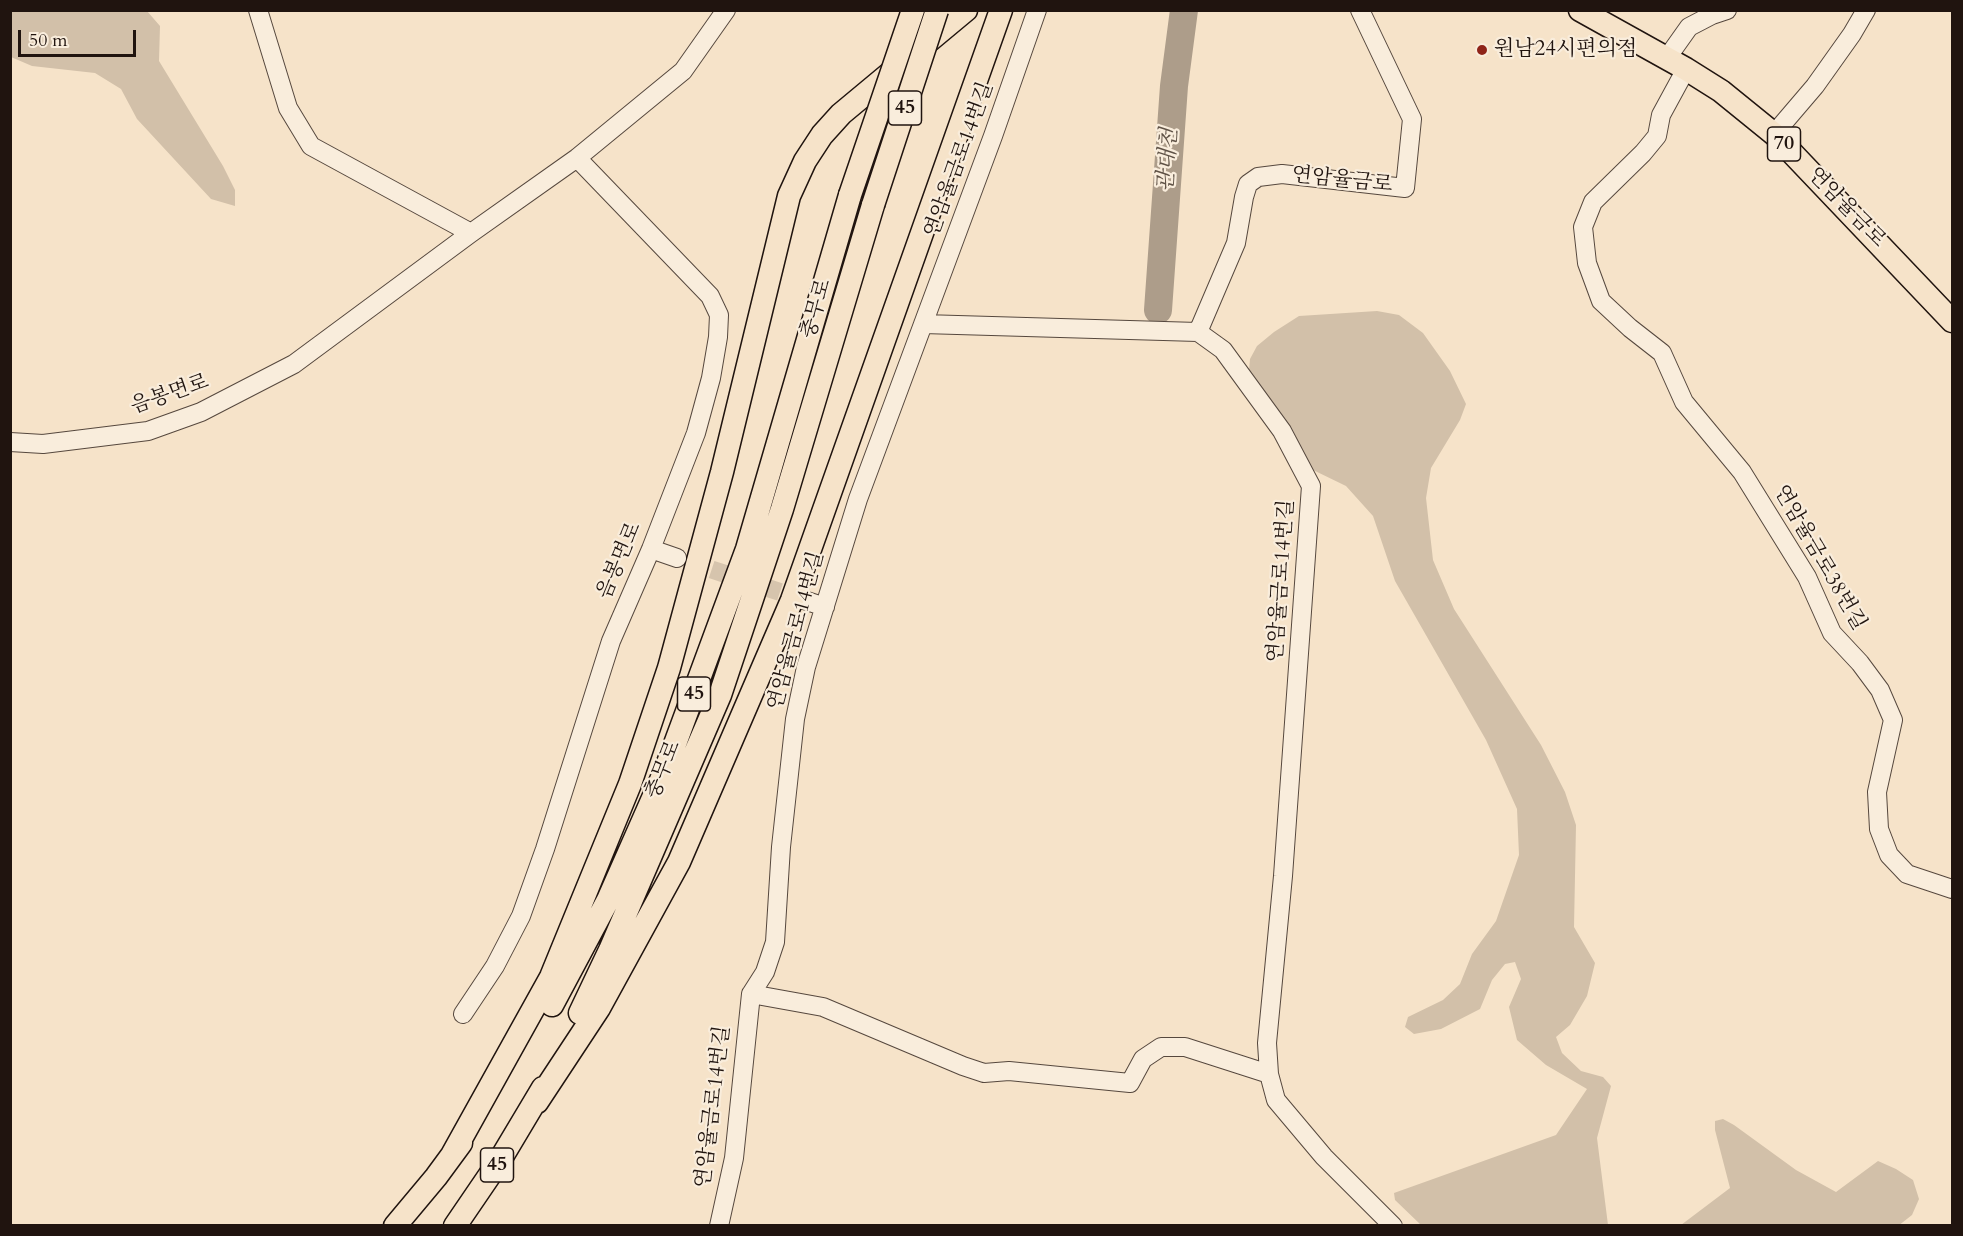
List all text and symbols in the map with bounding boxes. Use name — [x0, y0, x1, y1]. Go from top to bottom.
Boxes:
scale bar — [21, 18, 140, 56]
text: 50 m — [29, 28, 68, 53]
place label: 원남24시편의점 — [1494, 37, 1637, 63]
marker: 원남24시편의점 — [1475, 43, 1489, 57]
street label: 연암율금로14번길 — [920, 79, 1000, 241]
road number: 45 — [888, 91, 922, 125]
water label: 관대천 — [1154, 127, 1184, 193]
road number: 70 — [1768, 127, 1800, 161]
street label: 연암율금로 — [1290, 163, 1394, 199]
street label: 연암율금로 — [1802, 163, 1890, 253]
street label: 충무로 — [797, 276, 837, 342]
street label: 음봉면로 — [128, 370, 212, 420]
street label: 연암율금로38번길 — [1767, 481, 1871, 635]
street label: 연암율금로14번길 — [1264, 499, 1300, 663]
street label: 음봉면로 — [593, 519, 647, 603]
street label: 연암율금로14번길 — [764, 549, 830, 713]
road number: 45 — [678, 677, 710, 711]
street label: 충무로 — [641, 737, 687, 803]
street label: 연암율금로14번길 — [692, 1024, 736, 1190]
road number: 45 — [480, 1148, 514, 1182]

